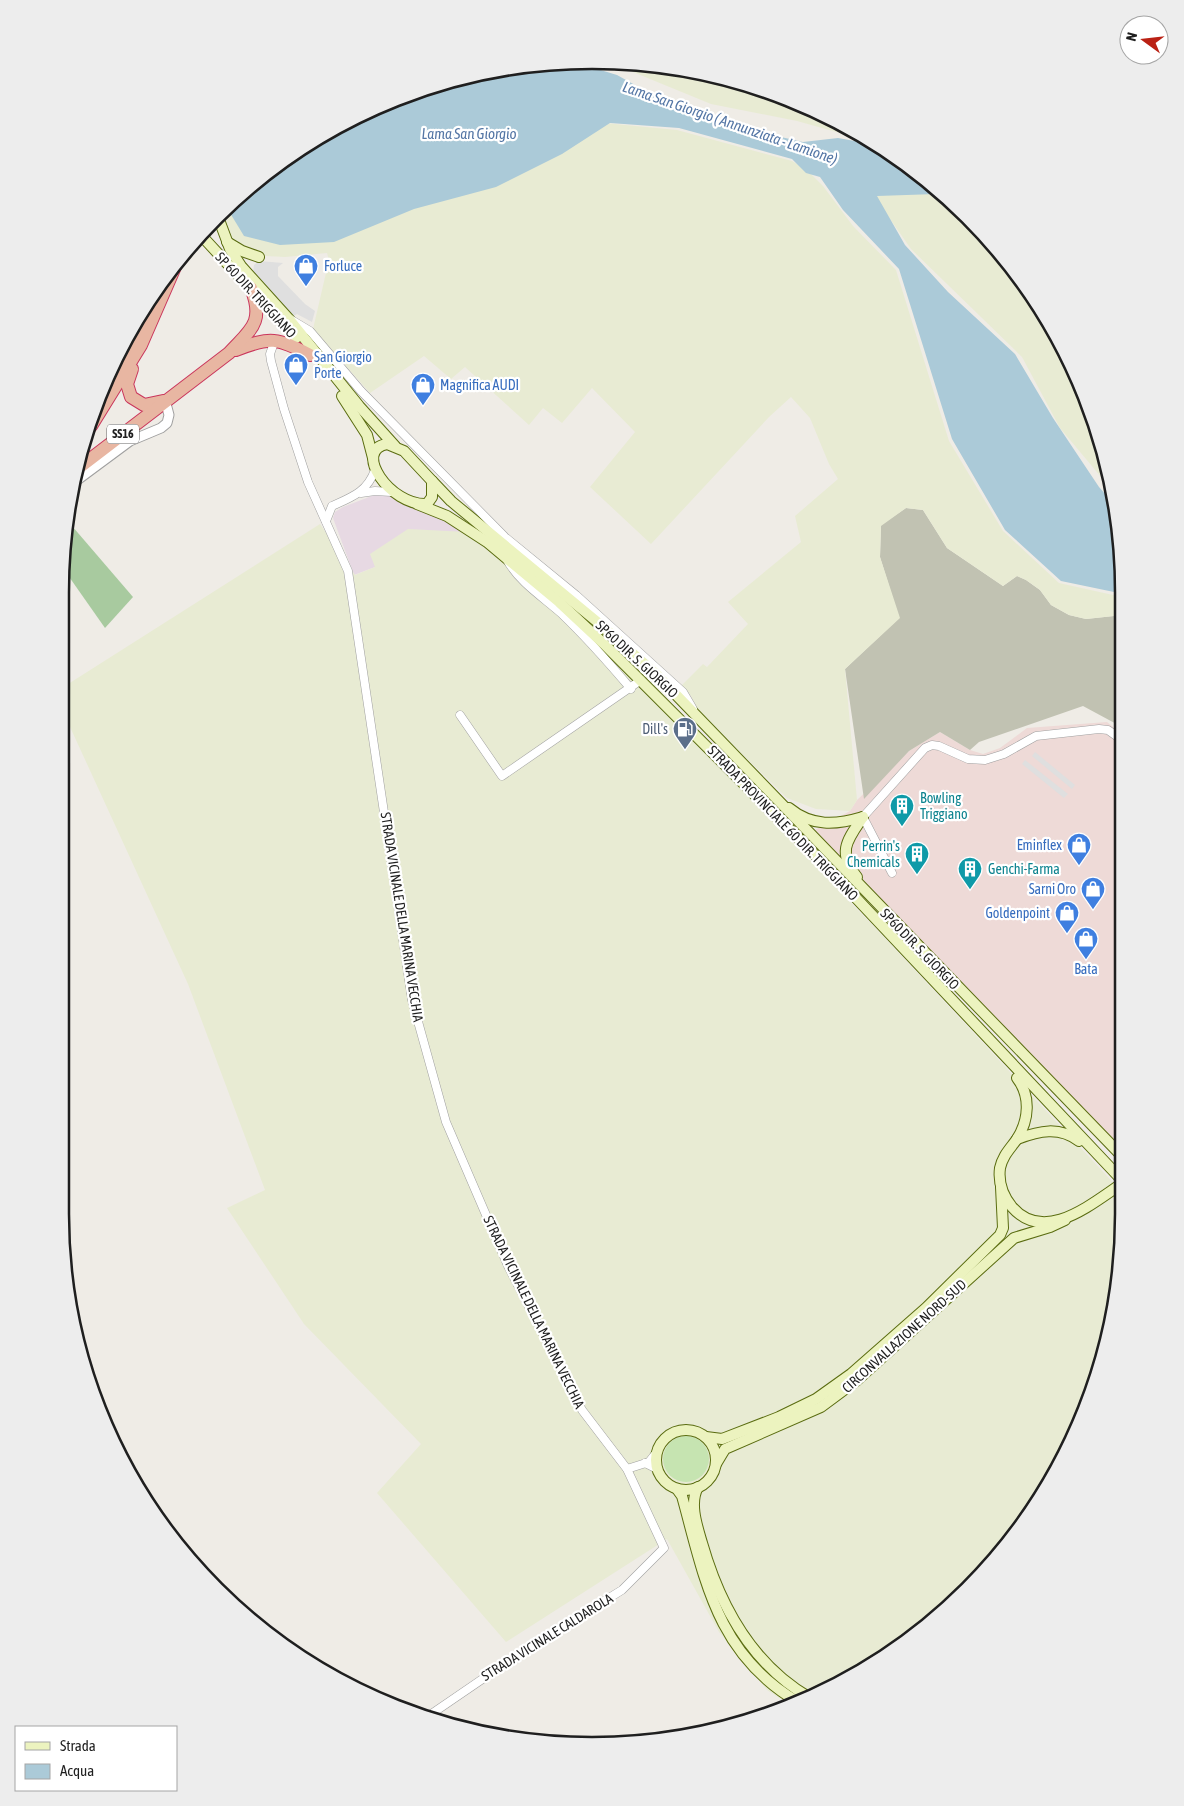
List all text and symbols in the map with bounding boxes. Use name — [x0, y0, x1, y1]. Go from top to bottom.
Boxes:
north arrow — [1119, 15, 1169, 65]
text: N — [1123, 31, 1140, 43]
water label: Lama San Giorgio ( Annunziata - Lamione) — [621, 78, 840, 167]
water label: Lama San Giorgio — [421, 125, 517, 142]
street label: SP 60 DIR. TRIGGIANO — [212, 249, 300, 341]
shop icon: Forluce — [293, 253, 319, 287]
place label: Forluce — [324, 258, 362, 274]
place label: San Giorgio Porte — [314, 349, 372, 381]
shop icon: San Giorgio Porte — [283, 352, 309, 386]
shop icon: Magnifica AUDI — [410, 372, 436, 406]
place label: Magnifica AUDI — [440, 377, 519, 393]
road number: SS16 — [107, 424, 139, 444]
street label: SP60 DIR. S. GIORGIO — [593, 617, 681, 701]
fuel station icon: Dill's — [672, 716, 698, 750]
place label: Dill's — [642, 721, 668, 737]
street label: STRADA PROVINCIALE 60 DIR. TRIGGIANO — [705, 742, 861, 904]
place label: Bowling Triggiano — [920, 790, 968, 822]
building icon: Bowling Triggiano — [889, 793, 915, 827]
street label: STRADA VICINALE DELLA MARINA VECCHIA — [378, 811, 427, 1023]
shop icon: Eminflex — [1066, 832, 1092, 866]
place label: Eminflex — [1017, 837, 1062, 853]
place label: Perrin's Chemicals — [847, 838, 900, 870]
building icon: Perrin's Chemicals — [904, 841, 930, 875]
building icon: Genchi-Farma — [957, 856, 983, 890]
place label: Genchi-Farma — [988, 861, 1060, 877]
shop icon: Sarni Oro — [1080, 876, 1106, 910]
place label: Sarni Oro — [1029, 881, 1076, 897]
shop icon: Goldenpoint — [1054, 900, 1080, 934]
street label: SP60 DIR. S. GIORGIO — [877, 905, 963, 993]
place label: Goldenpoint — [985, 905, 1050, 921]
shop icon: Bata — [1073, 926, 1099, 960]
place label: Bata — [1074, 961, 1098, 977]
street label: STRADA VICINALE DELLA MARINA VECCHIA — [480, 1213, 588, 1411]
street label: CIRCONVALLAZIONE NORD-SUD — [839, 1276, 969, 1396]
street label: STRADA VICINALE CALDAROLA — [478, 1590, 616, 1684]
legend — [15, 1726, 178, 1791]
text: Strada — [60, 1737, 96, 1754]
text: Acqua — [60, 1762, 94, 1779]

